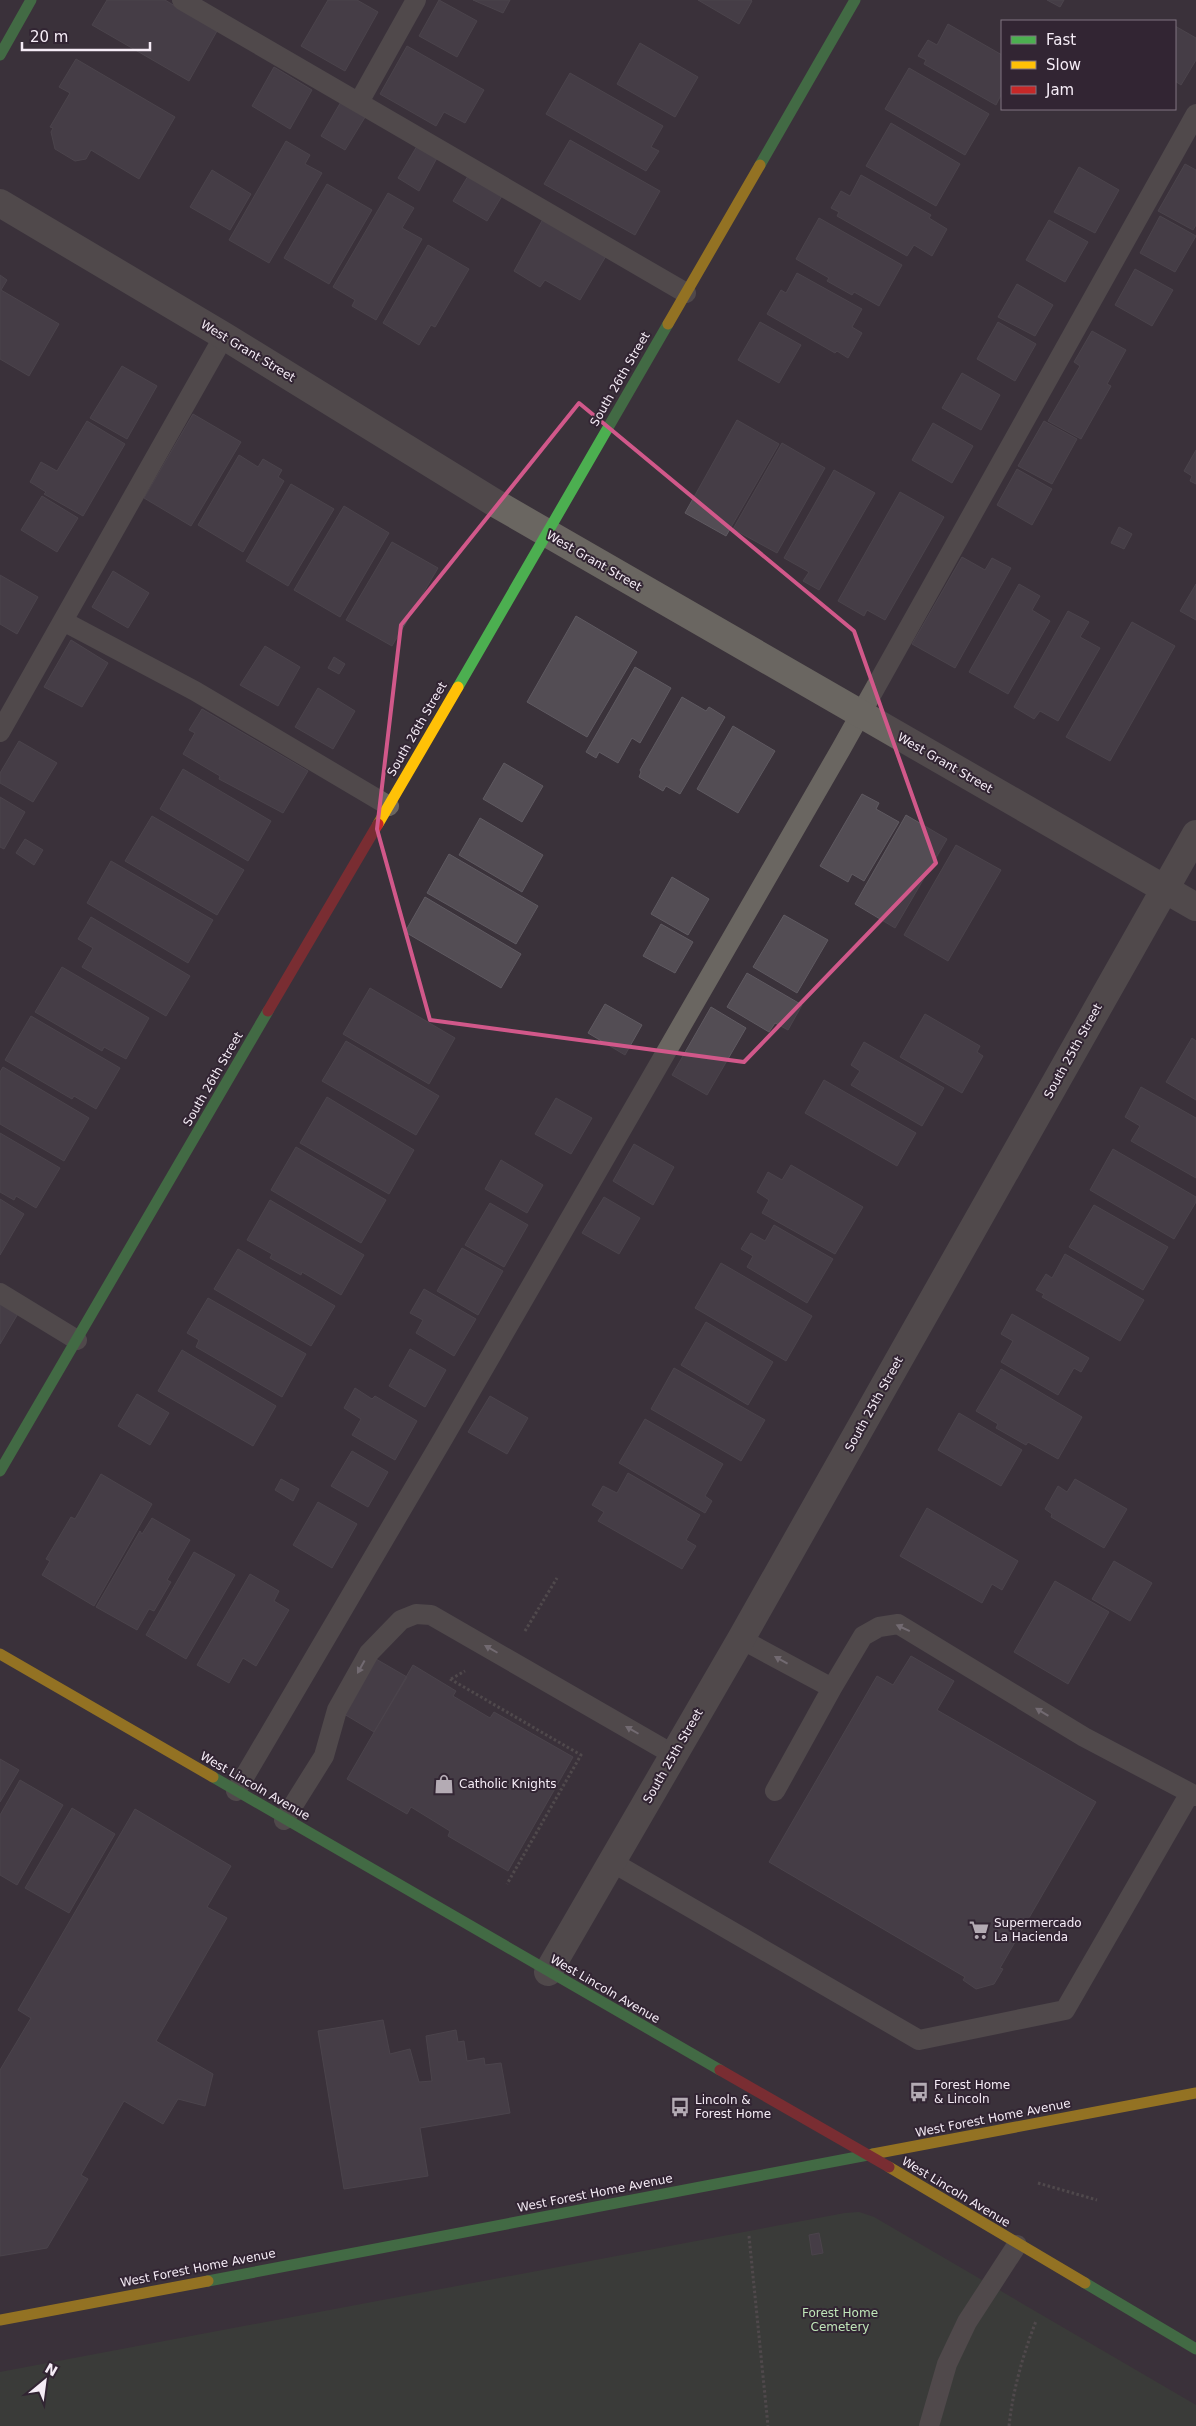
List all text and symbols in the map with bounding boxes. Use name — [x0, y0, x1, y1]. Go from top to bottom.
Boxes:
scale bar — [22, 20, 150, 52]
legend — [1001, 20, 1176, 110]
text: 20 m — [30, 28, 68, 46]
text: Fast — [1046, 31, 1076, 49]
text: Slow — [1046, 56, 1081, 74]
text: Jam — [1045, 81, 1074, 99]
street label: West Grant Street — [198, 317, 298, 385]
street label: South 26th Street — [587, 329, 653, 429]
street label: West Grant Street — [544, 528, 644, 594]
street label: South 26th Street — [384, 679, 450, 779]
street label: West Grant Street — [895, 730, 995, 796]
street label: South 25th Street — [1041, 1001, 1105, 1101]
street label: South 26th Street — [180, 1029, 246, 1129]
street label: South 25th Street — [842, 1354, 906, 1454]
one-way arrow — [896, 1624, 910, 1632]
one-way arrow — [484, 1645, 498, 1654]
one-way arrow — [774, 1656, 787, 1665]
one-way arrow — [357, 1660, 365, 1675]
street label: South 25th Street — [640, 1706, 706, 1806]
one-way arrow — [1036, 1707, 1049, 1716]
one-way arrow — [625, 1726, 638, 1735]
street label: West Lincoln Avenue — [198, 1749, 312, 1823]
shop icon: Catholic Knights — [433, 1773, 455, 1795]
place label: Catholic Knights — [459, 1777, 556, 1791]
place label: Supermercado La Hacienda — [994, 1916, 1082, 1944]
supermarket icon: Supermercado La Hacienda — [968, 1919, 990, 1941]
street label: West Lincoln Avenue — [548, 1952, 662, 2026]
place label: Forest Home & Lincoln — [934, 2078, 1010, 2106]
bus stop icon: Forest Home & Lincoln — [908, 2081, 930, 2103]
place label: Lincoln & Forest Home — [695, 2093, 771, 2121]
bus stop icon: Lincoln & Forest Home — [669, 2096, 691, 2118]
street label: West Forest Home Avenue — [914, 2096, 1072, 2140]
street label: West Lincoln Avenue — [899, 2154, 1013, 2230]
street label: West Forest Home Avenue — [516, 2171, 674, 2215]
street label: West Forest Home Avenue — [119, 2246, 277, 2290]
park label: Forest Home Cemetery — [802, 2306, 878, 2334]
north arrow — [20, 2356, 70, 2406]
text: N — [42, 2360, 60, 2379]

